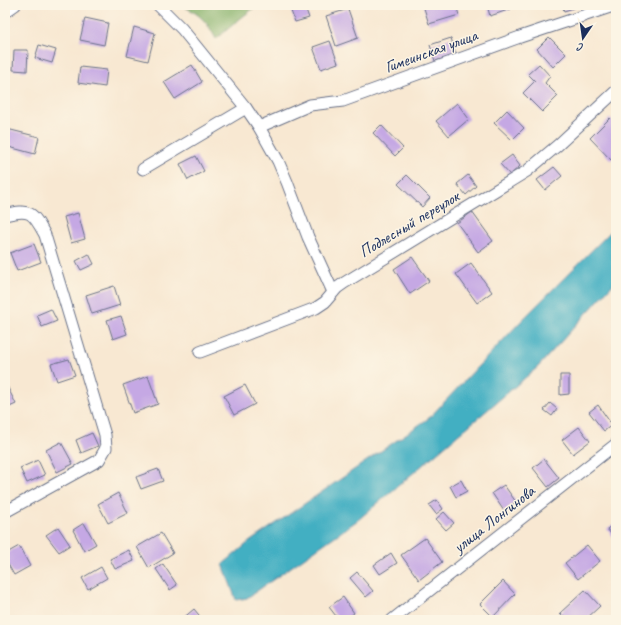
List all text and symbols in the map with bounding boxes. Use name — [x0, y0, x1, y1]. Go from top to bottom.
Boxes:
north arrow — [563, 18, 603, 58]
street label: Гимеинская улица — [382, 24, 481, 77]
text: С — [575, 40, 585, 55]
street label: Подлесный переулок — [355, 185, 464, 262]
street label: улица Лонгинова — [448, 480, 540, 558]

